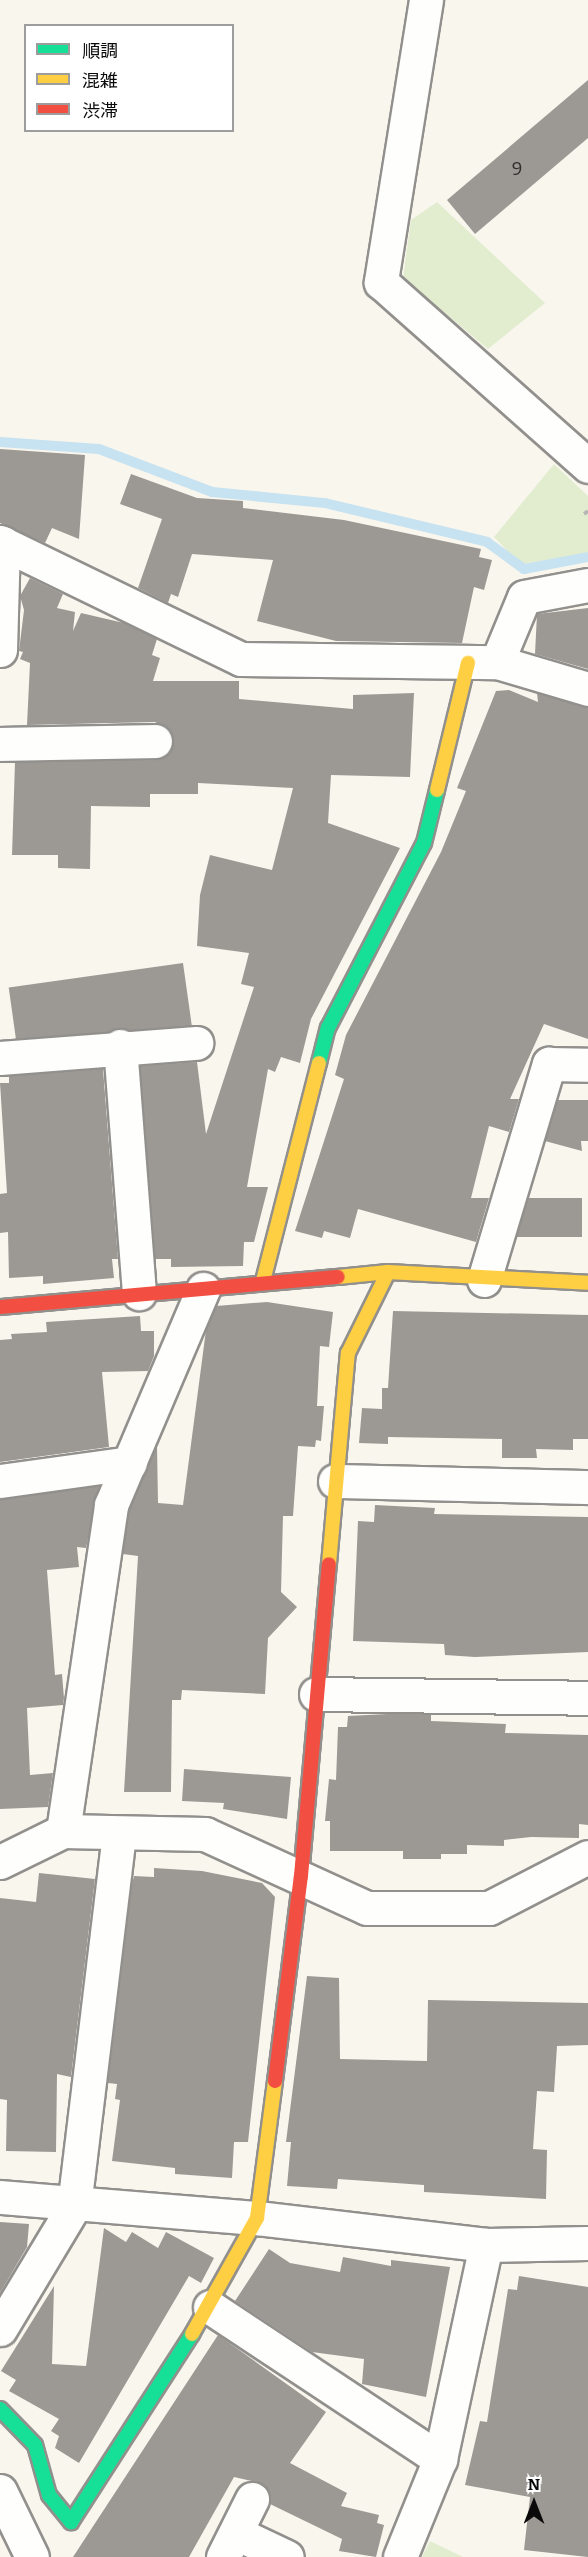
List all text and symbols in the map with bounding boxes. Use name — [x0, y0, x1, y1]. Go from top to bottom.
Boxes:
legend — [24, 24, 234, 132]
text: 順調 — [82, 40, 118, 62]
text: 混雑 — [82, 70, 118, 92]
text: 渋滞 — [82, 100, 118, 122]
house number: 9 — [512, 158, 522, 180]
north arrow — [504, 2473, 564, 2533]
text: N — [528, 2475, 540, 2494]

